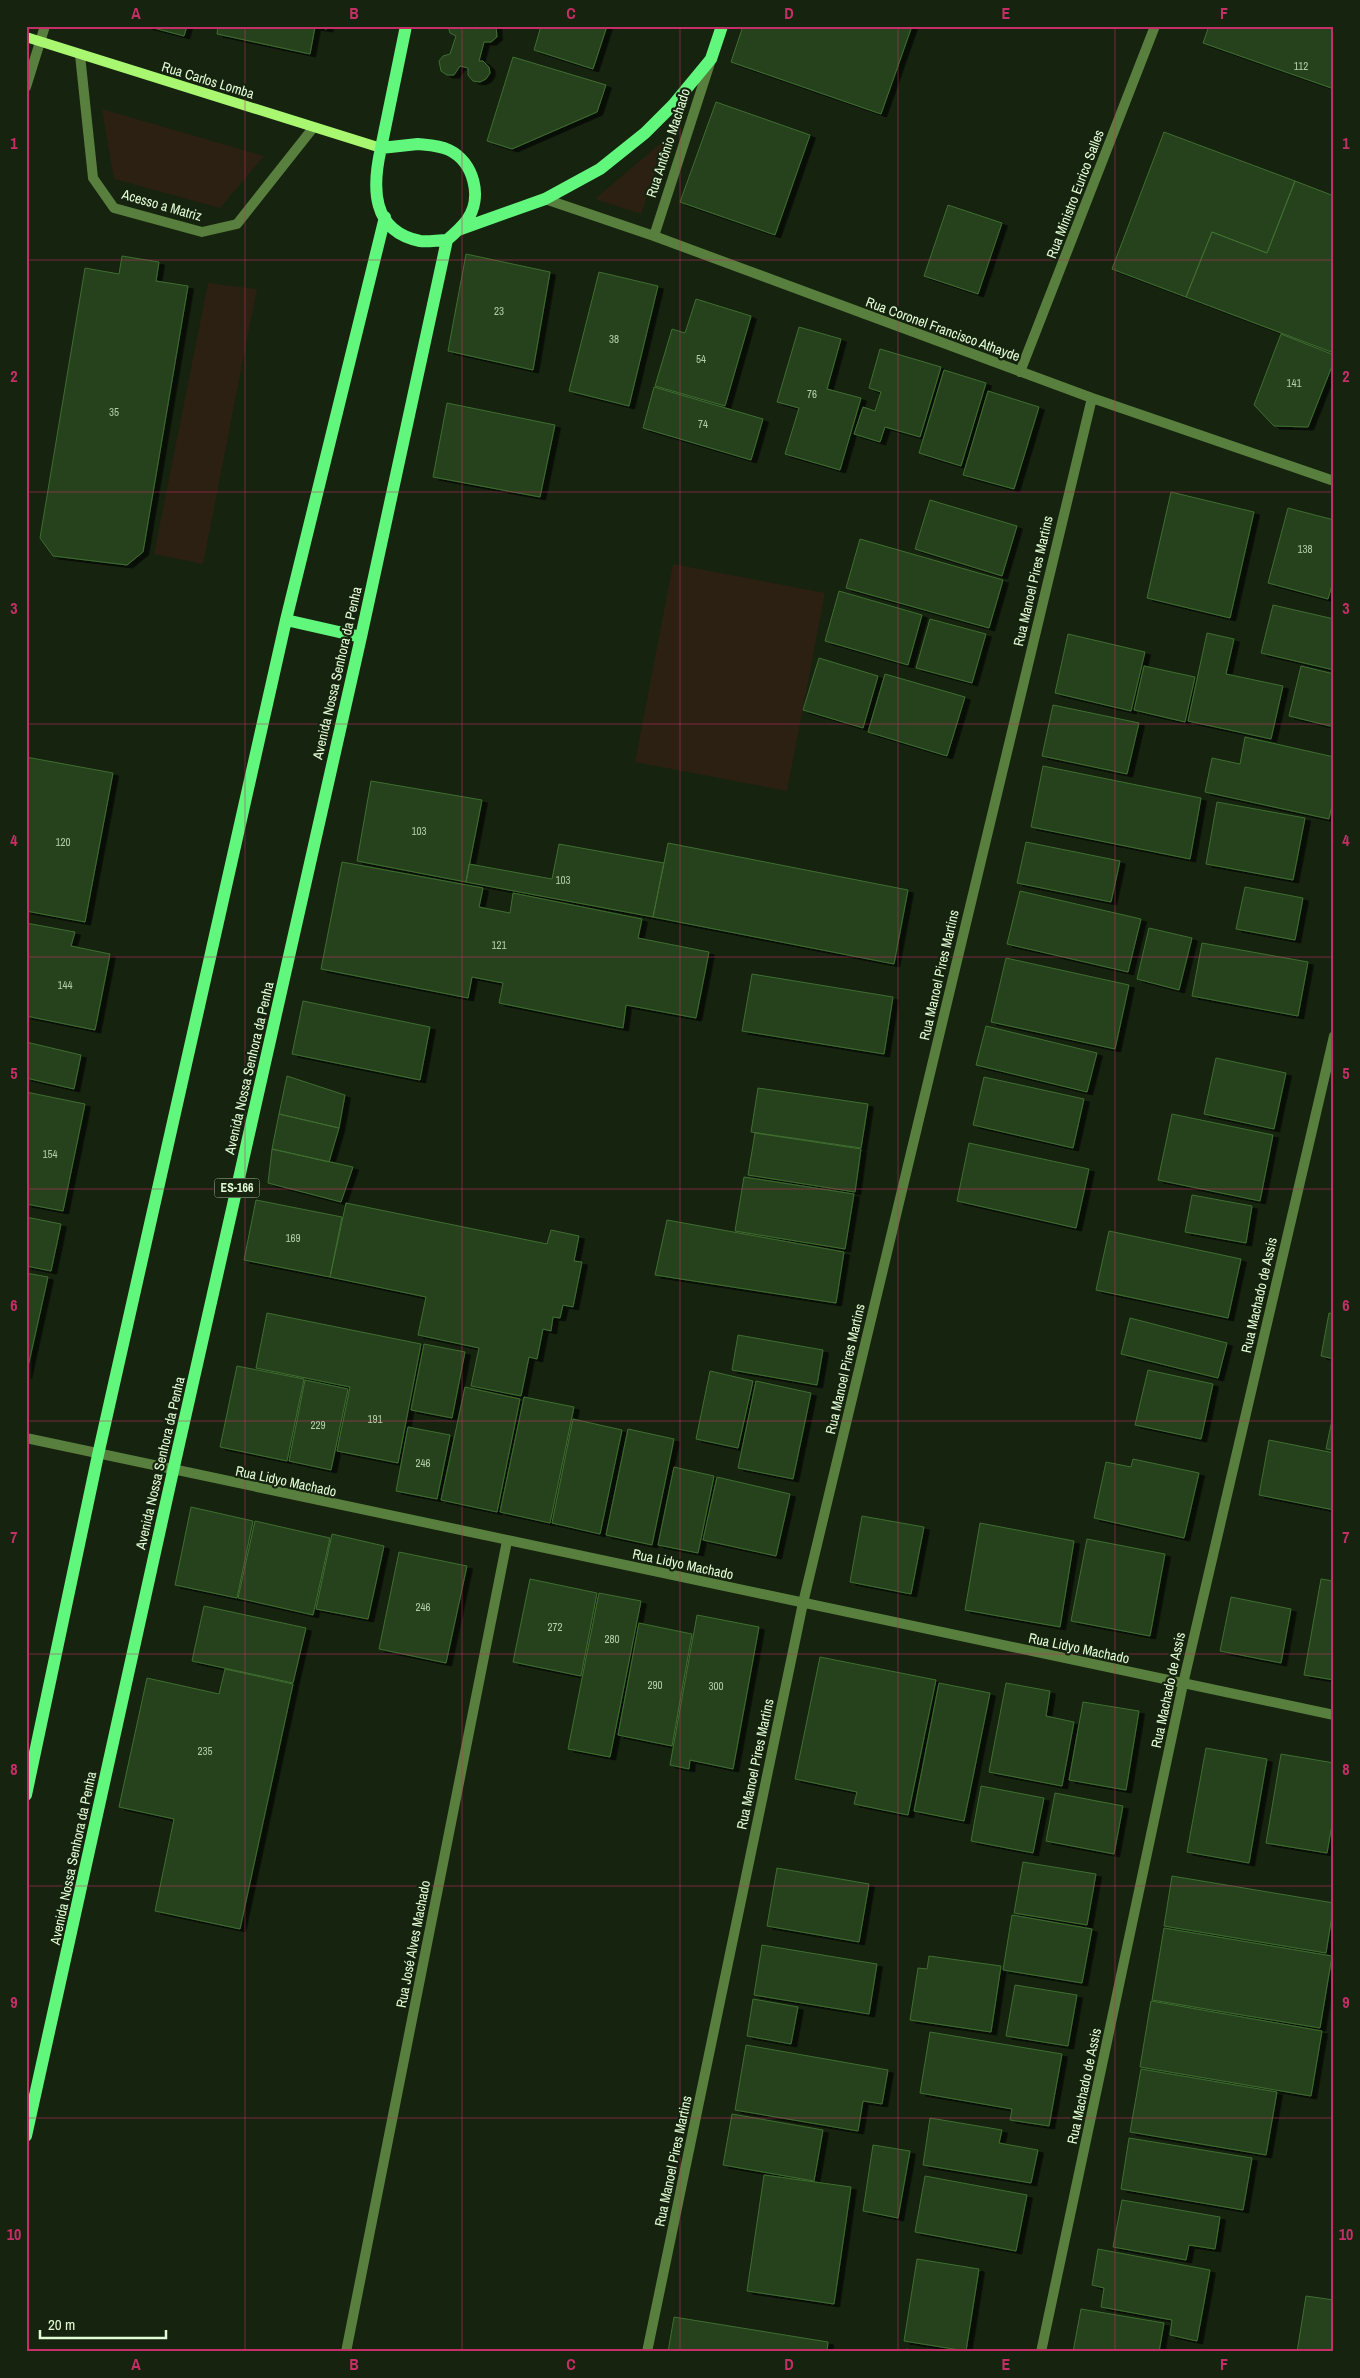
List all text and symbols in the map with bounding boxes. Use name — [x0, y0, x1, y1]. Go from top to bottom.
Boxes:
text: A — [131, 2, 141, 24]
text: B — [349, 2, 359, 24]
text: C — [566, 2, 576, 24]
text: D — [784, 2, 794, 24]
text: E — [1002, 2, 1011, 24]
text: F — [1220, 2, 1228, 24]
street label: Rua Carlos Lomba — [160, 57, 257, 103]
house number: 112 — [1294, 59, 1308, 73]
street label: Rua Antônio Machado — [642, 86, 694, 200]
street label: Rua Ministro Eurico Salles — [1042, 127, 1108, 261]
text: 1 — [10, 132, 18, 154]
text: 1 — [1342, 132, 1350, 154]
street label: Acesso a Matriz — [119, 185, 204, 225]
street label: Rua Coronel Francisco Athayde — [863, 293, 1023, 365]
house number: 23 — [494, 304, 504, 318]
house number: 38 — [609, 332, 619, 346]
house number: 54 — [696, 352, 706, 366]
text: 2 — [10, 365, 18, 387]
text: 2 — [1342, 365, 1350, 387]
house number: 141 — [1286, 376, 1302, 390]
house number: 76 — [807, 387, 817, 401]
house number: 35 — [109, 405, 119, 419]
house number: 74 — [698, 417, 708, 431]
street label: Rua Manoel Pires Martins — [1009, 514, 1057, 648]
house number: 138 — [1297, 542, 1313, 556]
street label: Avenida Nossa Senhora da Penha — [308, 584, 366, 762]
text: 3 — [10, 597, 18, 619]
text: 3 — [1342, 597, 1350, 619]
house number: 103 — [411, 824, 427, 838]
text: 4 — [10, 829, 18, 851]
text: 4 — [1342, 829, 1350, 851]
house number: 120 — [55, 835, 71, 849]
house number: 103 — [555, 873, 571, 887]
street label: Rua Manoel Pires Martins — [915, 908, 963, 1042]
house number: 121 — [491, 938, 507, 952]
house number: 144 — [57, 978, 73, 992]
street label: Avenida Nossa Senhora da Penha — [220, 979, 278, 1157]
text: 5 — [10, 1062, 18, 1084]
text: 5 — [1342, 1062, 1350, 1084]
house number: 154 — [42, 1147, 58, 1161]
road number: ES-166 — [214, 1178, 260, 1198]
house number: 169 — [285, 1231, 301, 1245]
street label: Rua Machado de Assis — [1237, 1235, 1281, 1355]
text: 6 — [10, 1294, 18, 1316]
text: 6 — [1342, 1294, 1350, 1316]
street label: Rua Manoel Pires Martins — [821, 1302, 869, 1436]
street label: Avenida Nossa Senhora da Penha — [131, 1374, 189, 1552]
house number: 191 — [367, 1412, 383, 1426]
house number: 229 — [310, 1418, 326, 1432]
house number: 246 — [415, 1456, 431, 1470]
street label: Rua Lidyo Machado — [234, 1462, 338, 1500]
text: 7 — [10, 1526, 18, 1548]
text: 7 — [1342, 1526, 1350, 1548]
street label: Rua Lidyo Machado — [631, 1545, 735, 1583]
house number: 246 — [415, 1600, 431, 1614]
house number: 272 — [547, 1620, 563, 1634]
street label: Rua Lidyo Machado — [1027, 1629, 1131, 1667]
street label: Rua Machado de Assis — [1147, 1630, 1189, 1750]
house number: 280 — [604, 1632, 620, 1646]
house number: 290 — [647, 1678, 663, 1692]
house number: 300 — [708, 1679, 724, 1693]
street label: Rua Manoel Pires Martins — [732, 1697, 778, 1831]
house number: 235 — [197, 1744, 213, 1758]
text: 8 — [10, 1758, 18, 1780]
text: 8 — [1342, 1758, 1350, 1780]
street label: Avenida Nossa Senhora da Penha — [46, 1769, 100, 1947]
street label: Rua José Alves Machado — [392, 1879, 434, 2009]
text: 9 — [10, 1991, 18, 2013]
text: 9 — [1342, 1991, 1350, 2013]
street label: Rua Machado de Assis — [1063, 2026, 1105, 2146]
street label: Rua Manoel Pires Martins — [650, 2094, 696, 2228]
text: 10 — [7, 2223, 21, 2245]
text: 10 — [1339, 2223, 1353, 2245]
scale bar — [40, 2308, 166, 2340]
text: 20 m — [48, 2314, 75, 2335]
text: A — [131, 2353, 141, 2375]
text: B — [349, 2353, 359, 2375]
text: C — [566, 2353, 576, 2375]
text: D — [784, 2353, 794, 2375]
text: E — [1002, 2353, 1011, 2375]
text: F — [1220, 2353, 1228, 2375]

